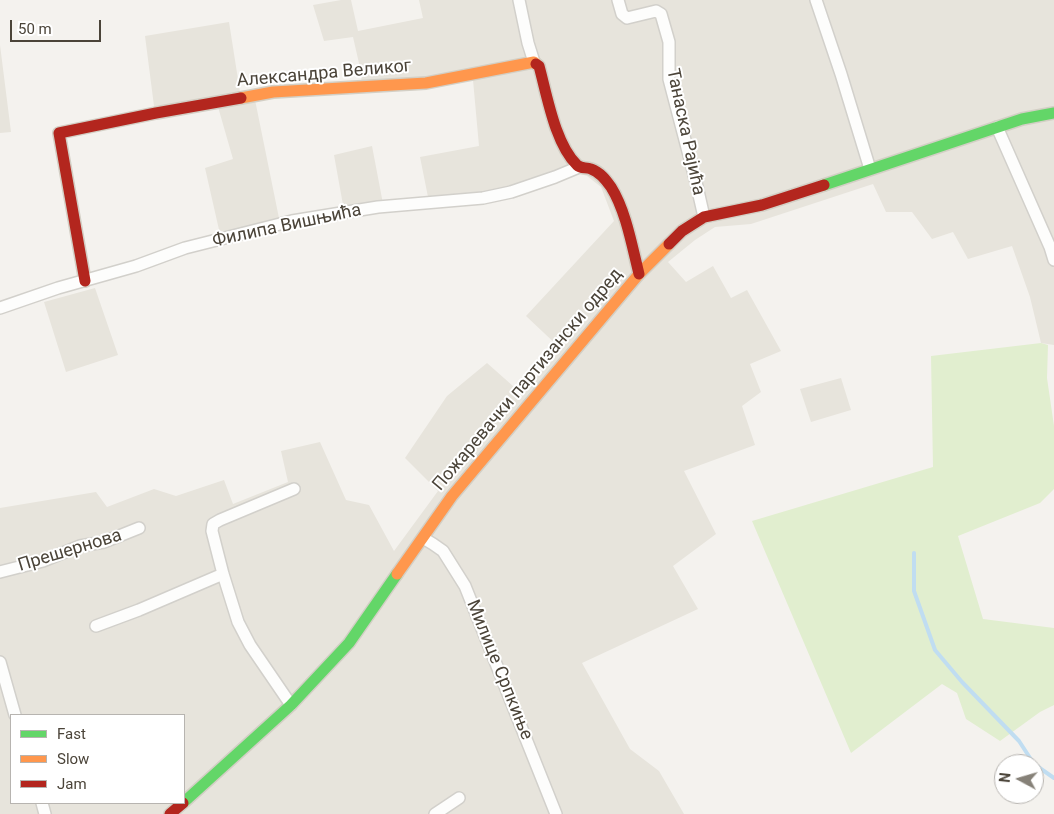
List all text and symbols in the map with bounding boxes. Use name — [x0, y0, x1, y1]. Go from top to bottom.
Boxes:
scale bar — [12, 10, 104, 42]
text: 50 m — [18, 20, 52, 38]
street label: Александра Великог — [236, 56, 412, 92]
street label: Танаска Рајића — [661, 67, 709, 197]
street label: Филипа Вишњића — [211, 200, 363, 252]
street label: Пожаревачки партизански одред — [429, 264, 627, 496]
street label: Прешернова — [15, 525, 125, 577]
street label: Милице Српкиње — [461, 597, 537, 743]
legend — [10, 714, 185, 804]
text: Fast — [57, 725, 86, 743]
text: Slow — [57, 750, 89, 768]
north arrow — [994, 754, 1044, 804]
text: N — [997, 772, 1014, 783]
text: Jam — [57, 775, 87, 793]

